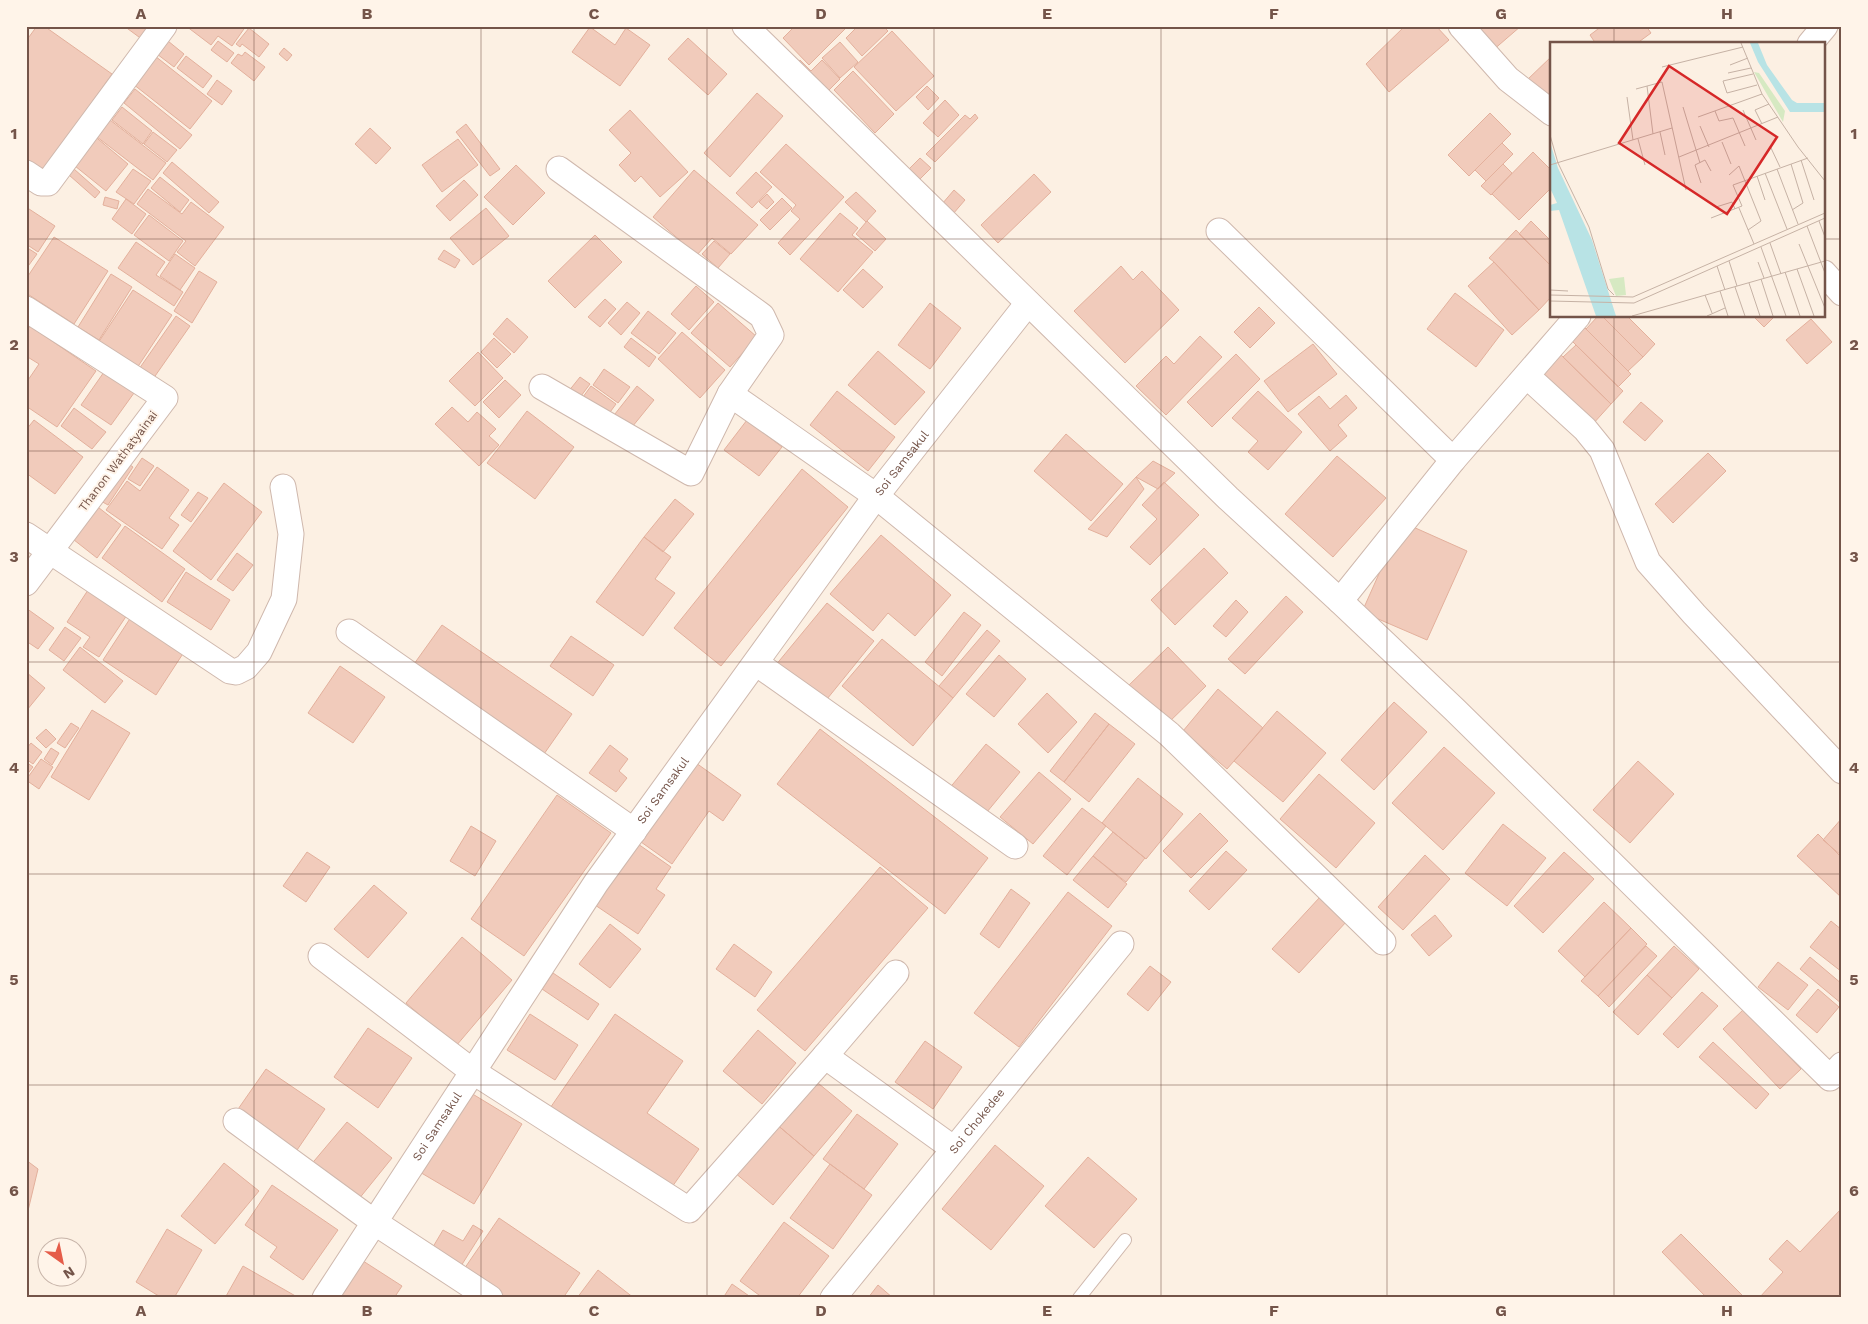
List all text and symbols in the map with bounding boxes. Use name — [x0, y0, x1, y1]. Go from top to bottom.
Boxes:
text: A — [136, 4, 147, 23]
text: B — [362, 4, 373, 23]
text: C — [589, 4, 600, 23]
text: D — [815, 4, 827, 23]
text: E — [1042, 4, 1052, 23]
text: F — [1269, 4, 1279, 23]
text: G — [1495, 4, 1507, 23]
text: H — [1721, 4, 1733, 23]
inset map — [1550, 42, 1826, 318]
text: 1 — [11, 124, 17, 143]
text: 1 — [1851, 124, 1857, 143]
text: 2 — [9, 335, 19, 354]
text: 2 — [1849, 335, 1859, 354]
street label: Thanon Wathatyainai — [76, 408, 160, 514]
street label: Soi Samsakul — [872, 428, 932, 499]
text: 3 — [9, 547, 19, 566]
text: 3 — [1849, 547, 1859, 566]
street label: Soi Samsakul — [634, 754, 692, 826]
text: 4 — [9, 758, 19, 777]
text: 4 — [1849, 758, 1859, 777]
text: 5 — [9, 970, 19, 989]
text: 5 — [1849, 970, 1859, 989]
street label: Soi Chokedee — [946, 1086, 1008, 1157]
street label: Soi Samsakul — [410, 1089, 465, 1163]
text: 6 — [9, 1181, 19, 1200]
text: 6 — [1849, 1181, 1859, 1200]
north arrow — [38, 1236, 88, 1286]
text: N — [60, 1263, 78, 1282]
text: A — [136, 1301, 147, 1320]
text: B — [362, 1301, 373, 1320]
text: C — [589, 1301, 600, 1320]
text: D — [815, 1301, 827, 1320]
text: E — [1042, 1301, 1052, 1320]
text: F — [1269, 1301, 1279, 1320]
text: G — [1495, 1301, 1507, 1320]
text: H — [1721, 1301, 1733, 1320]

